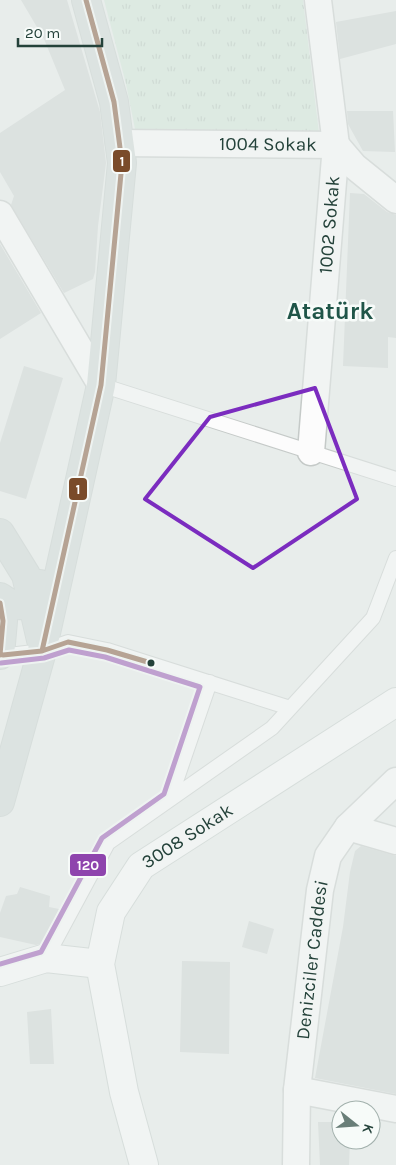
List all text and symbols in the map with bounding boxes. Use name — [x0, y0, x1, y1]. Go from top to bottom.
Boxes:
scale bar — [18, 15, 101, 47]
text: 20 m — [25, 24, 60, 42]
street label: 1004 Sokak — [219, 133, 317, 156]
line badge: 1 — [112, 149, 131, 173]
text: 1 — [120, 153, 125, 170]
street label: 1002 Sokak — [315, 175, 344, 275]
district label: Atatürk — [287, 297, 373, 325]
line badge: 1 — [68, 477, 88, 501]
text: 1 — [76, 481, 81, 498]
unlabelled marker — [146, 658, 156, 668]
street label: 3008 Sokak — [138, 799, 237, 874]
line badge: 120 — [69, 853, 107, 877]
text: 120 — [77, 857, 99, 874]
street label: Denizciler Caddesi — [292, 878, 333, 1041]
north arrow — [331, 1100, 381, 1150]
text: K — [358, 1122, 377, 1136]

